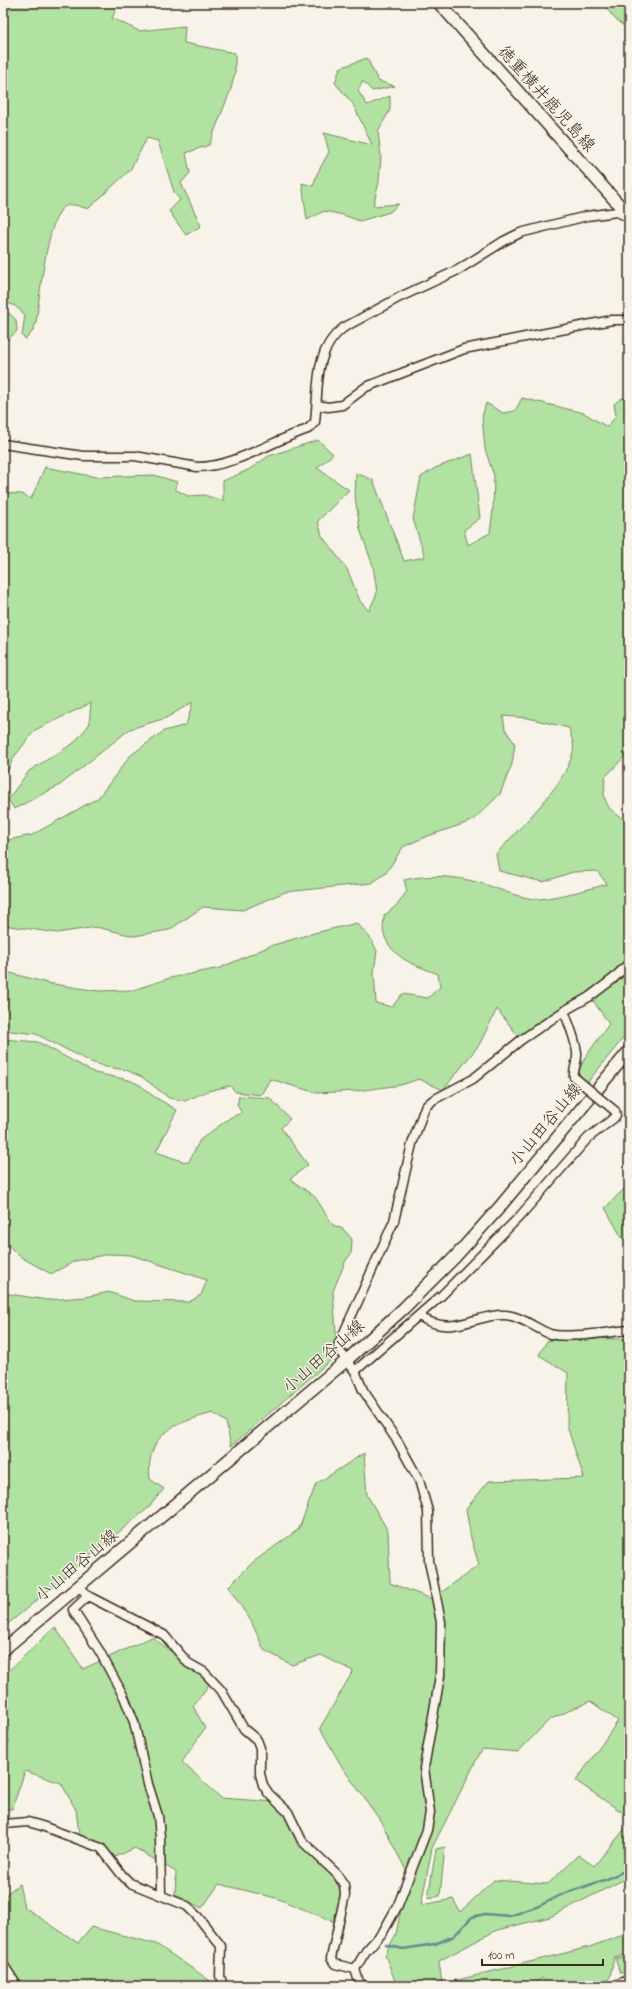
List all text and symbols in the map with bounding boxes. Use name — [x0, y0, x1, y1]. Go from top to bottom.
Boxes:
street label: 徳重横井鹿児島線 — [491, 40, 601, 158]
street label: 小山田谷山線 — [504, 1078, 588, 1172]
street label: 小山田谷山線 — [277, 1314, 371, 1400]
street label: 小山田谷山線 — [30, 1524, 124, 1608]
scale bar — [482, 1941, 603, 1967]
text: 100 m — [488, 1947, 515, 1965]

